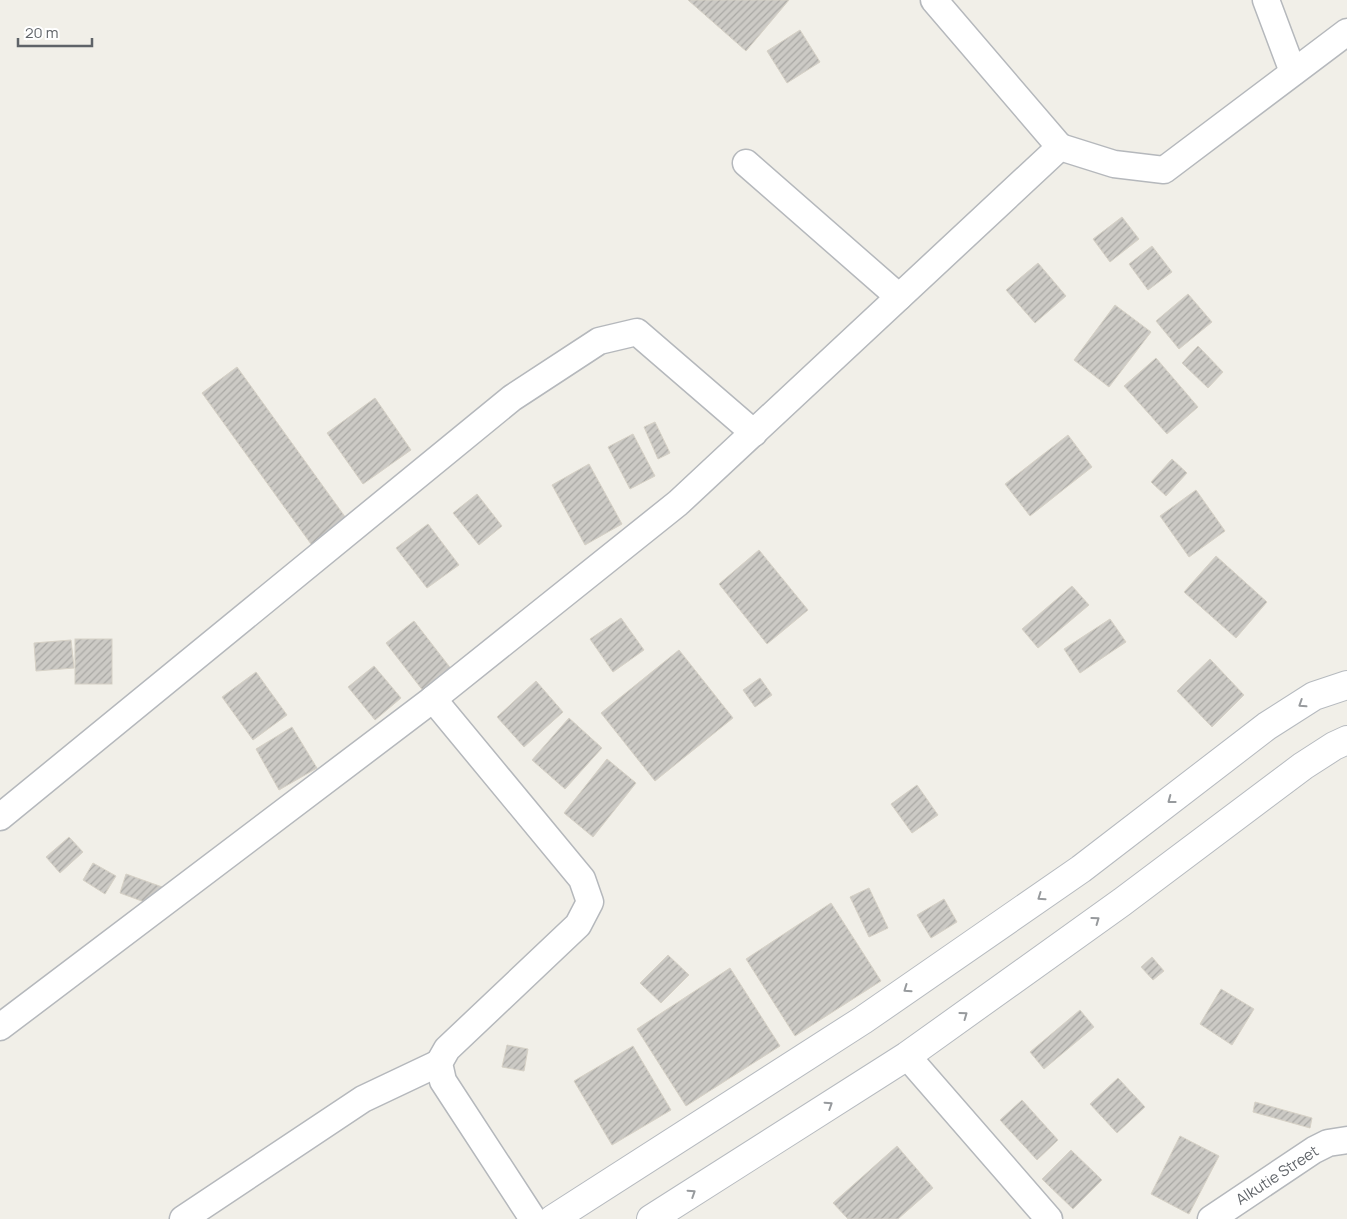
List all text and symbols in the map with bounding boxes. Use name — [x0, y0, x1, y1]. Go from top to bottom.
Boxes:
scale bar — [18, 15, 91, 47]
text: 20 m — [25, 22, 58, 43]
one-way arrow — [1299, 697, 1308, 707]
one-way arrow — [1167, 794, 1177, 803]
one-way arrow — [1037, 891, 1047, 900]
one-way arrow — [1090, 917, 1100, 926]
one-way arrow — [904, 983, 913, 992]
one-way arrow — [958, 1012, 967, 1020]
one-way arrow — [823, 1102, 833, 1111]
street label: Alkutie Street — [1232, 1140, 1322, 1210]
one-way arrow — [687, 1189, 696, 1199]

